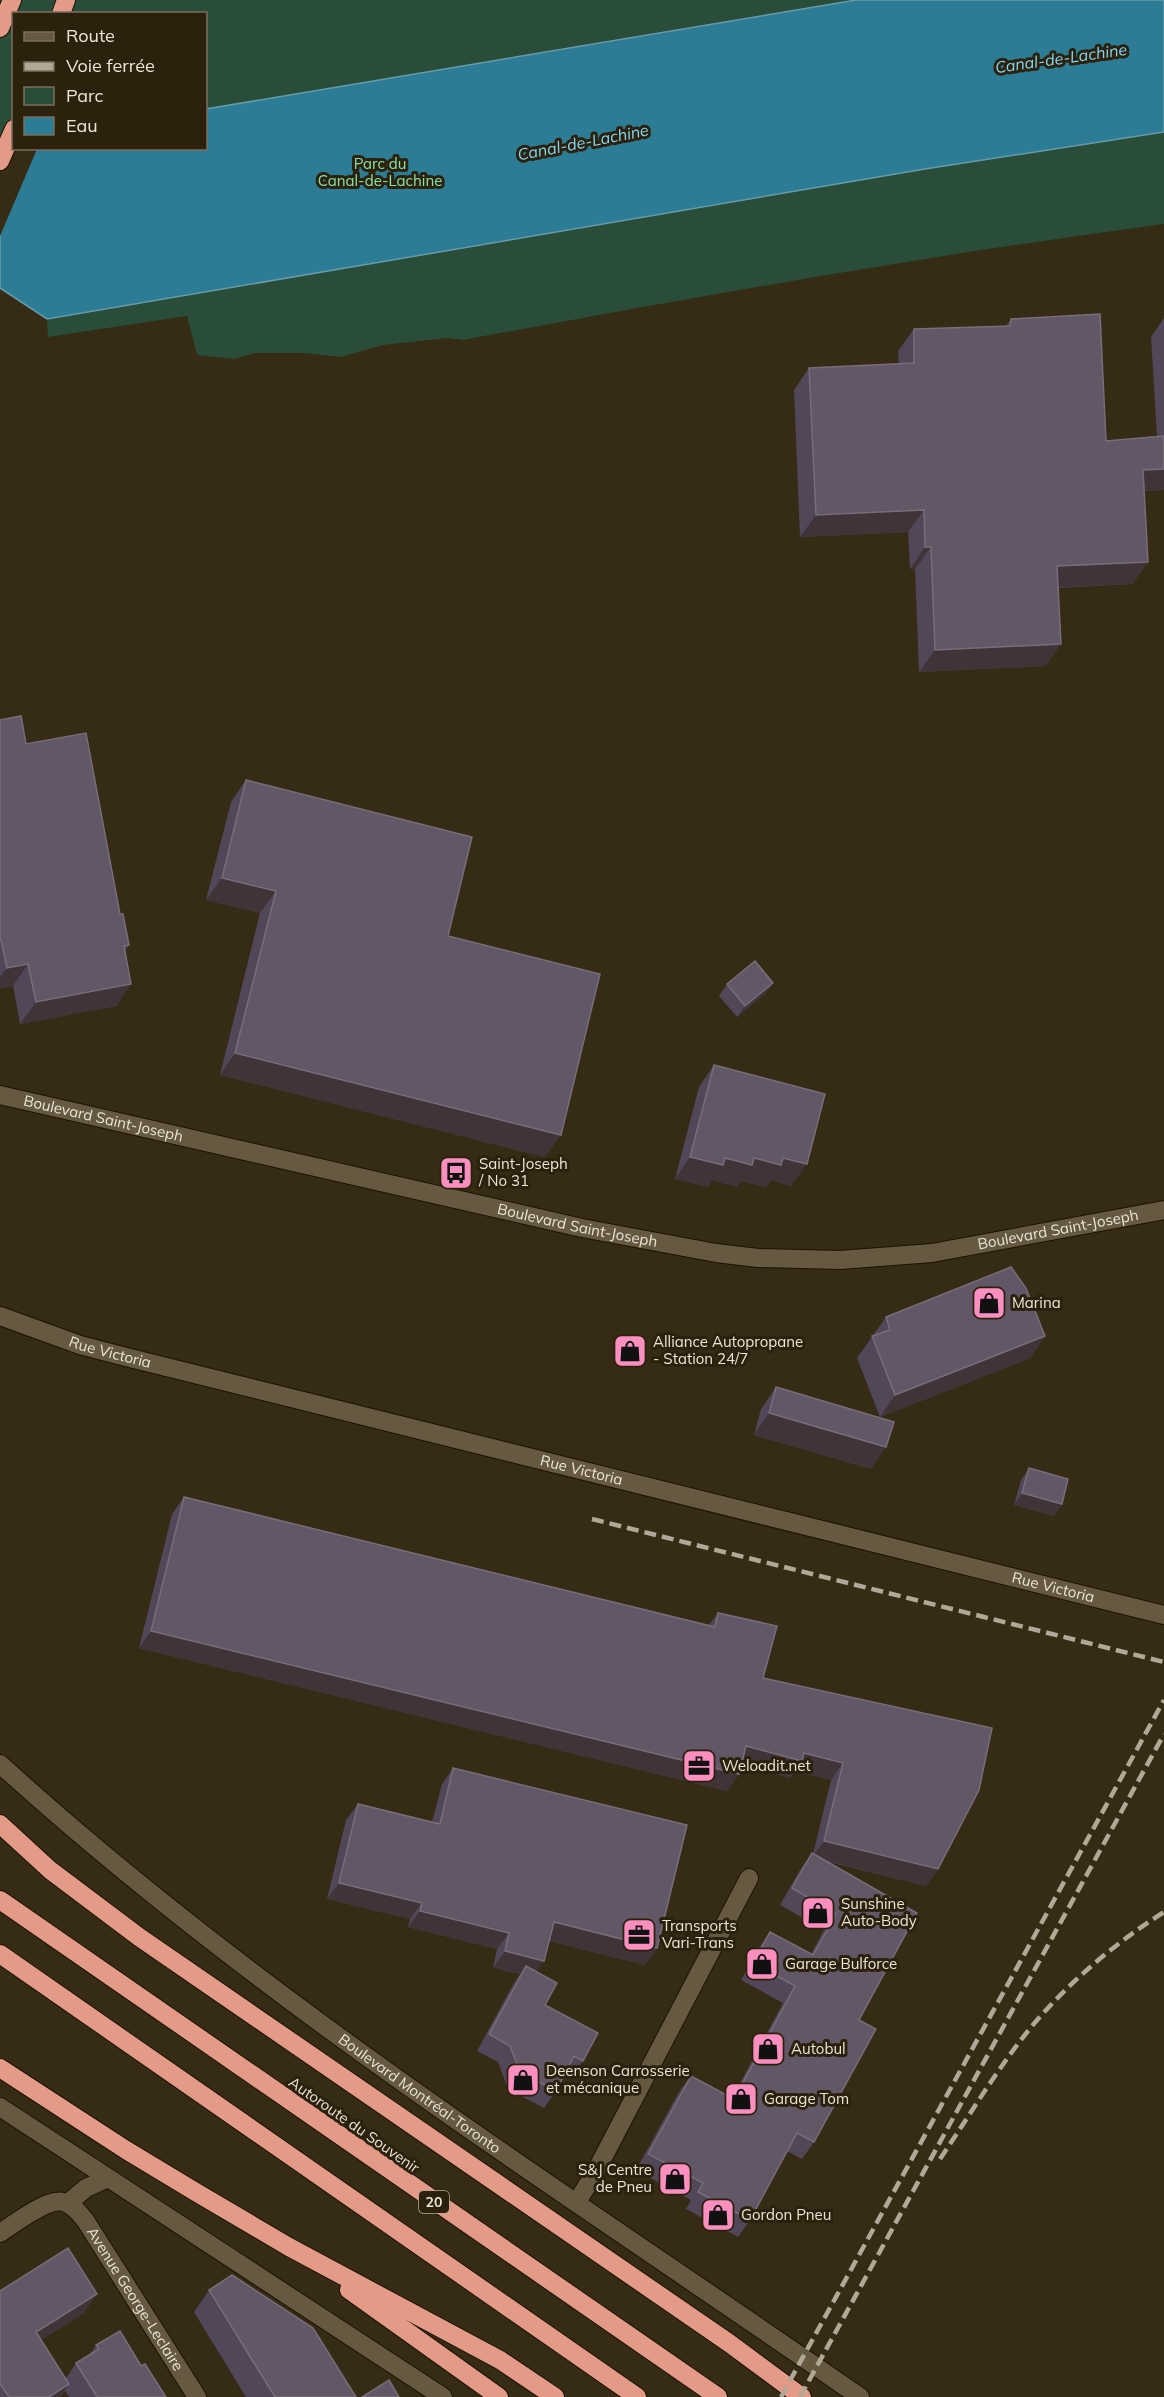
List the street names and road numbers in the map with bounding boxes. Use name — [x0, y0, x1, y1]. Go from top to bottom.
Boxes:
street label: Boulevard Saint-Joseph — [22, 1091, 185, 1146]
street label: Boulevard Saint-Joseph — [496, 1199, 659, 1251]
street label: Boulevard Saint-Joseph — [976, 1205, 1140, 1253]
street label: Rue Victoria — [66, 1332, 153, 1372]
street label: Rue Victoria — [538, 1450, 625, 1489]
street label: Rue Victoria — [1010, 1568, 1097, 1606]
street label: Boulevard Montréal-Toronto — [335, 2029, 505, 2157]
street label: Autoroute du Souvenir — [285, 2072, 424, 2177]
road number: 20 — [419, 2191, 449, 2213]
street label: Avenue George-Leclaire — [83, 2223, 188, 2374]

